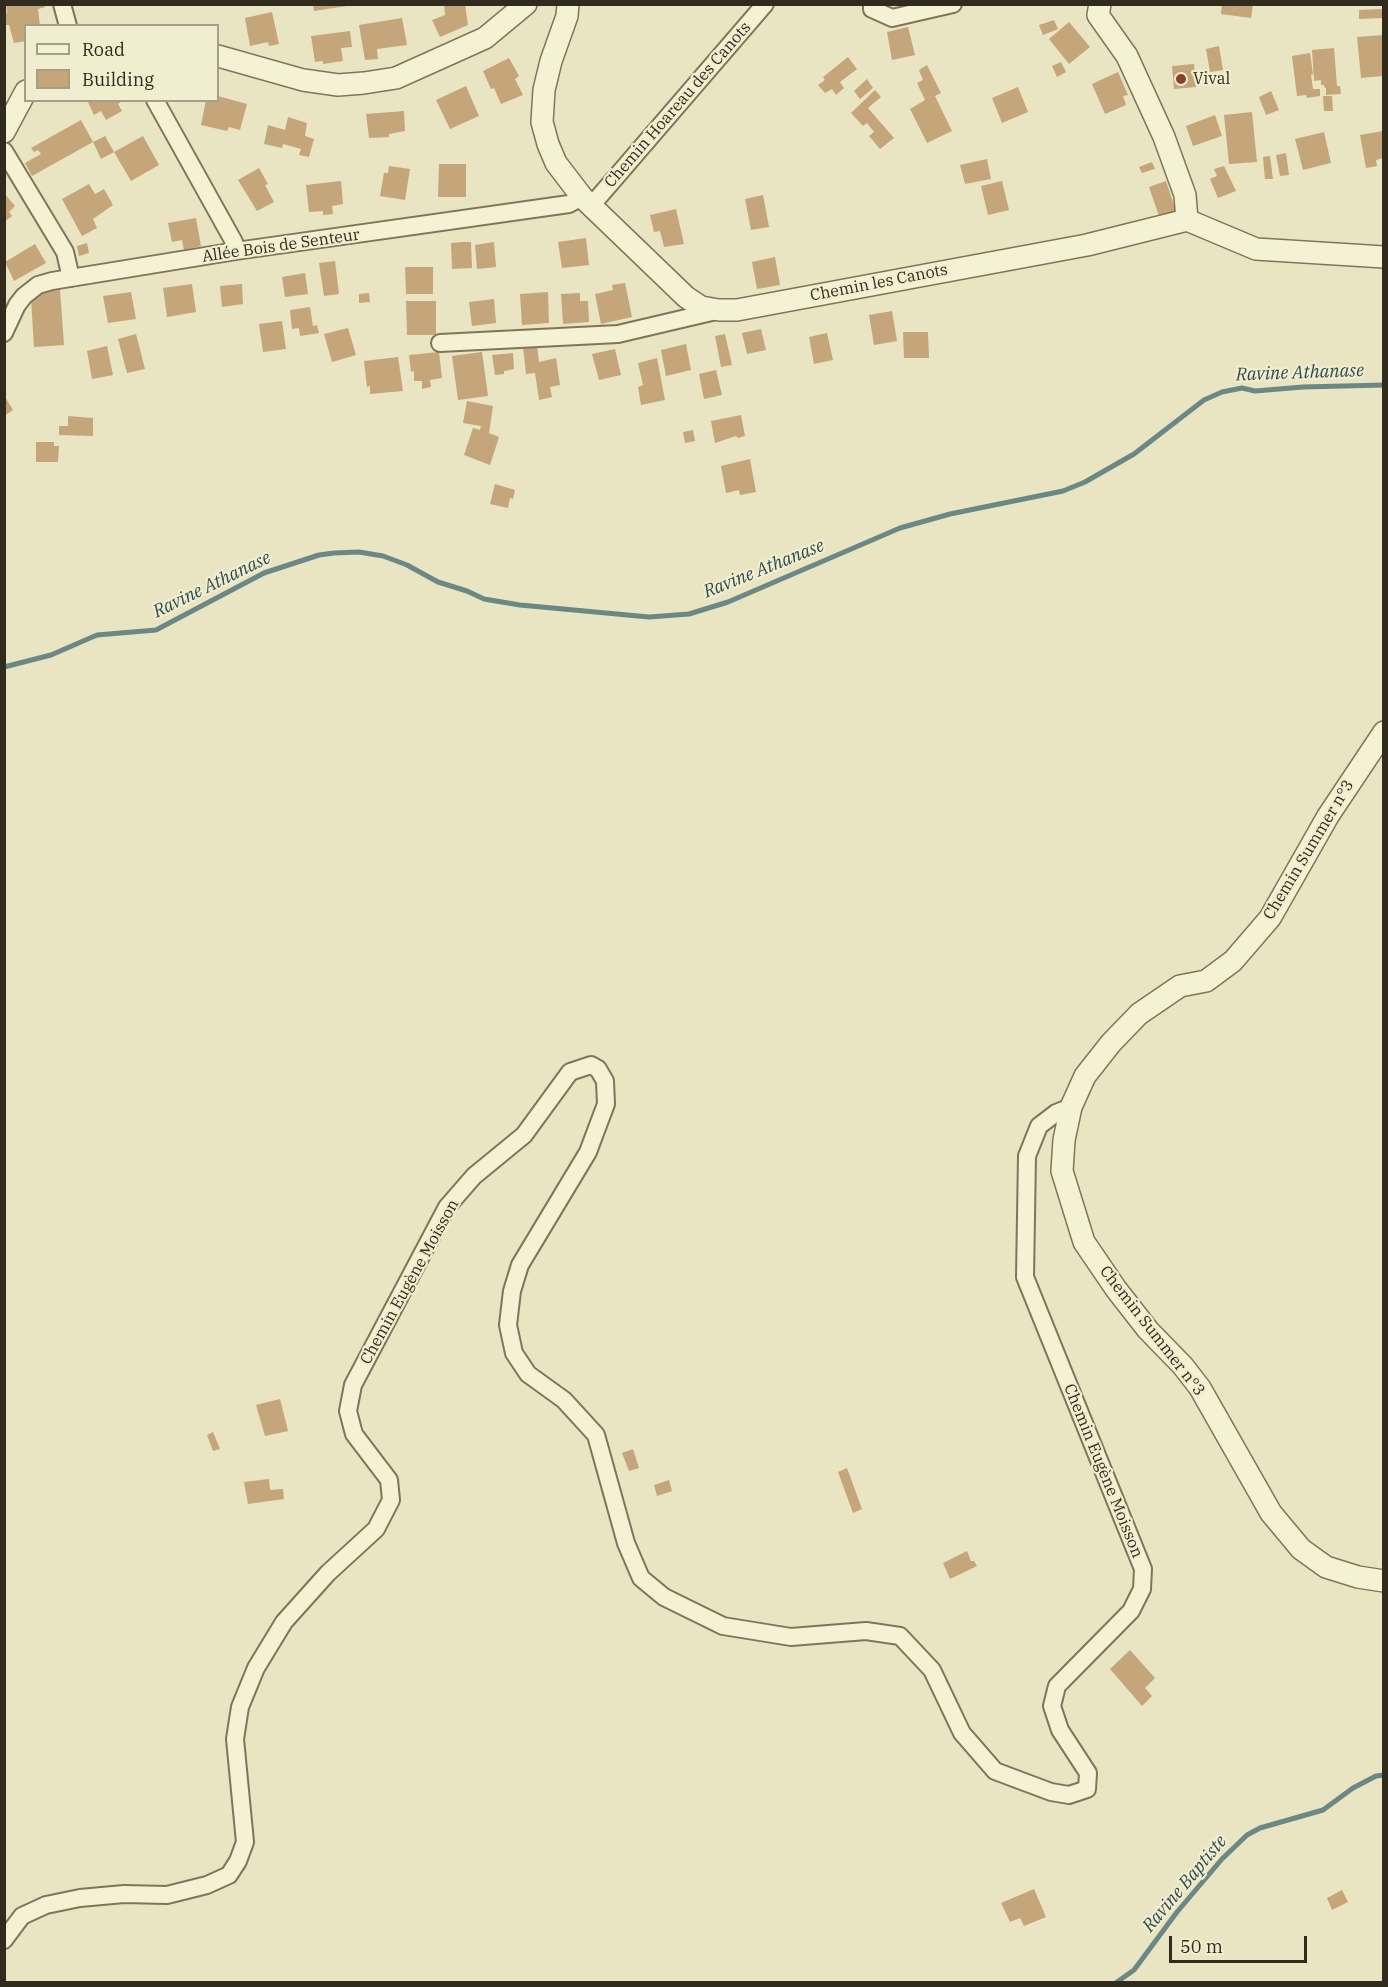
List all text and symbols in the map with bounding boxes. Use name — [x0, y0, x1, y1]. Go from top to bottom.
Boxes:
street label: Chemin Hoareau des Canots — [601, 18, 755, 192]
legend — [24, 24, 219, 102]
text: Road — [82, 38, 125, 61]
text: Building — [82, 68, 154, 91]
place label: Vival — [1193, 69, 1230, 89]
marker: Vival — [1174, 72, 1188, 86]
street label: Allée Bois de Senteur — [201, 225, 361, 267]
street label: Chemin les Canots — [809, 260, 949, 306]
water label: Ravine Athanase — [1236, 360, 1364, 386]
water label: Ravine Athanase — [700, 535, 828, 603]
water label: Ravine Athanase — [150, 547, 274, 623]
street label: Chemin Summer n°3 — [1260, 777, 1358, 923]
street label: Chemin Eugène Moisson — [357, 1196, 463, 1368]
street label: Chemin Summer n°3 — [1095, 1262, 1209, 1400]
street label: Chemin Eugène Moisson — [1059, 1381, 1147, 1561]
water label: Ravine Baptiste — [1138, 1831, 1232, 1937]
scale bar — [1172, 1924, 1310, 1962]
text: 50 m — [1180, 1935, 1223, 1958]

